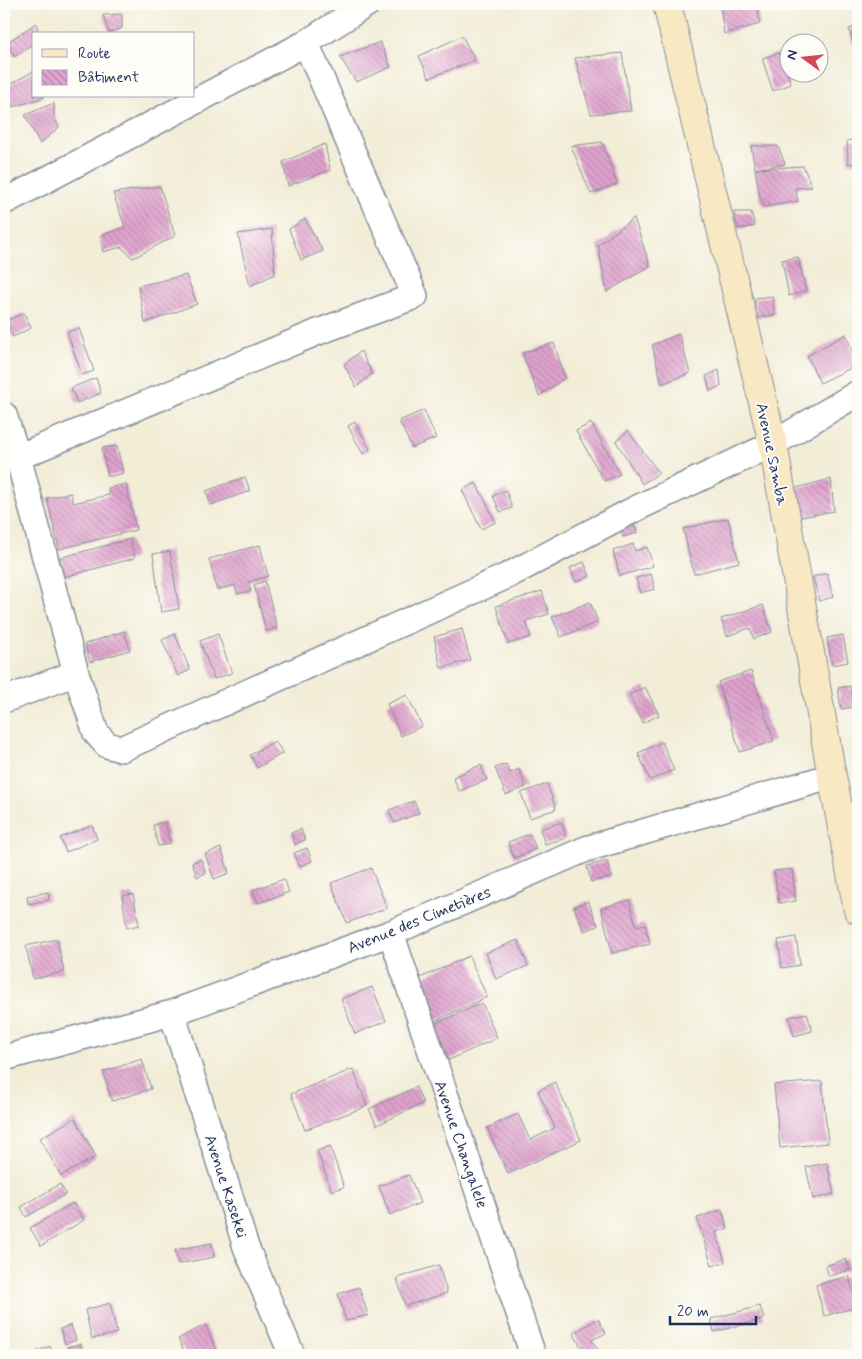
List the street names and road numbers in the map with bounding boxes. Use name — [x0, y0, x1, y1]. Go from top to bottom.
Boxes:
street label: Avenue Samba — [750, 401, 793, 508]
street label: Avenue des Cimetières — [345, 882, 494, 959]
street label: Avenue Changalele — [429, 1078, 492, 1211]
street label: Avenue Kasekei — [199, 1132, 252, 1241]

